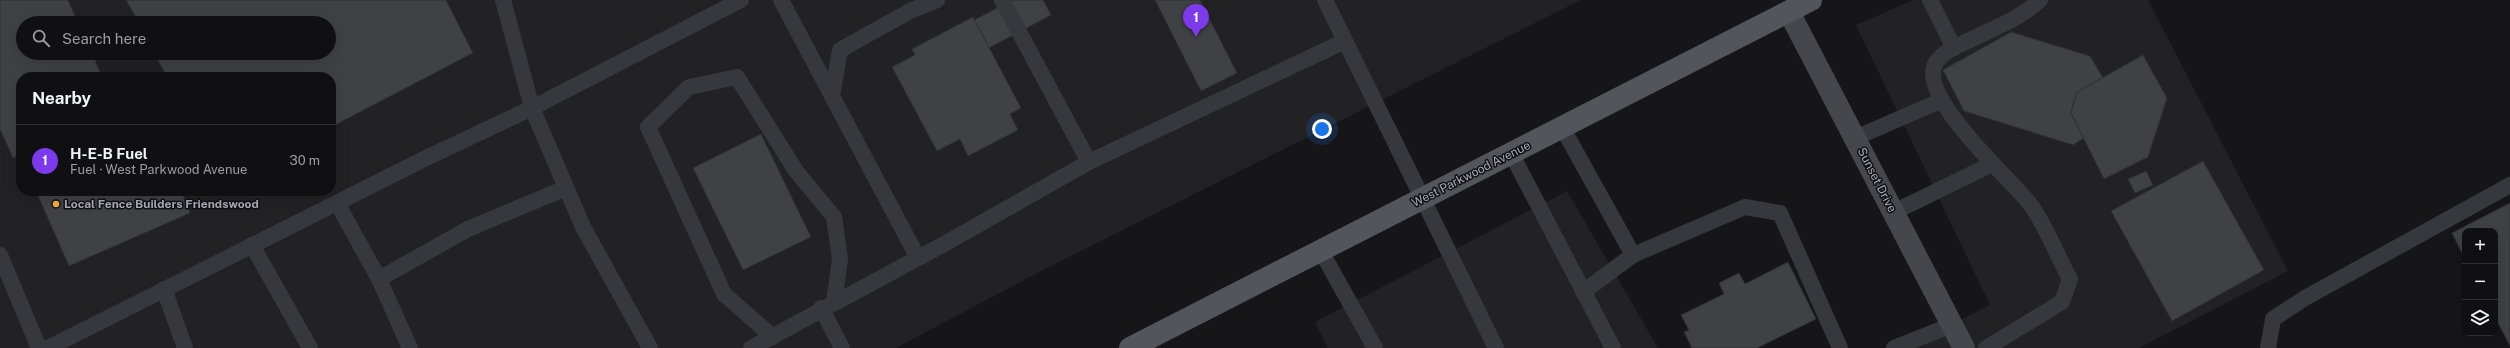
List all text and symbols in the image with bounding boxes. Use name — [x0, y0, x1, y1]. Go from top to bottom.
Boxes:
pin: 1 — [1183, 4, 1209, 37]
search box — [16, 16, 336, 60]
icon: search — [30, 27, 52, 49]
text: Search here — [62, 30, 146, 47]
text: Nearby — [32, 88, 91, 108]
your location — [1312, 119, 1332, 139]
street label: West Parkwood Avenue — [1409, 138, 1533, 210]
text: H-E-B Fuel — [70, 145, 148, 162]
street label: Sunset Drive — [1855, 145, 1899, 215]
text: 1 — [42, 153, 48, 168]
text: 30 m — [290, 153, 320, 168]
text: Fuel · West Parkwood Avenue — [70, 162, 247, 177]
place label: Local Fence Builders Friendswood — [64, 197, 259, 211]
marker: Local Fence Builders Friendswood — [51, 199, 61, 209]
map controls — [2462, 228, 2498, 336]
button: + — [2462, 228, 2498, 264]
button: − — [2462, 264, 2498, 300]
button: layers — [2462, 300, 2498, 336]

